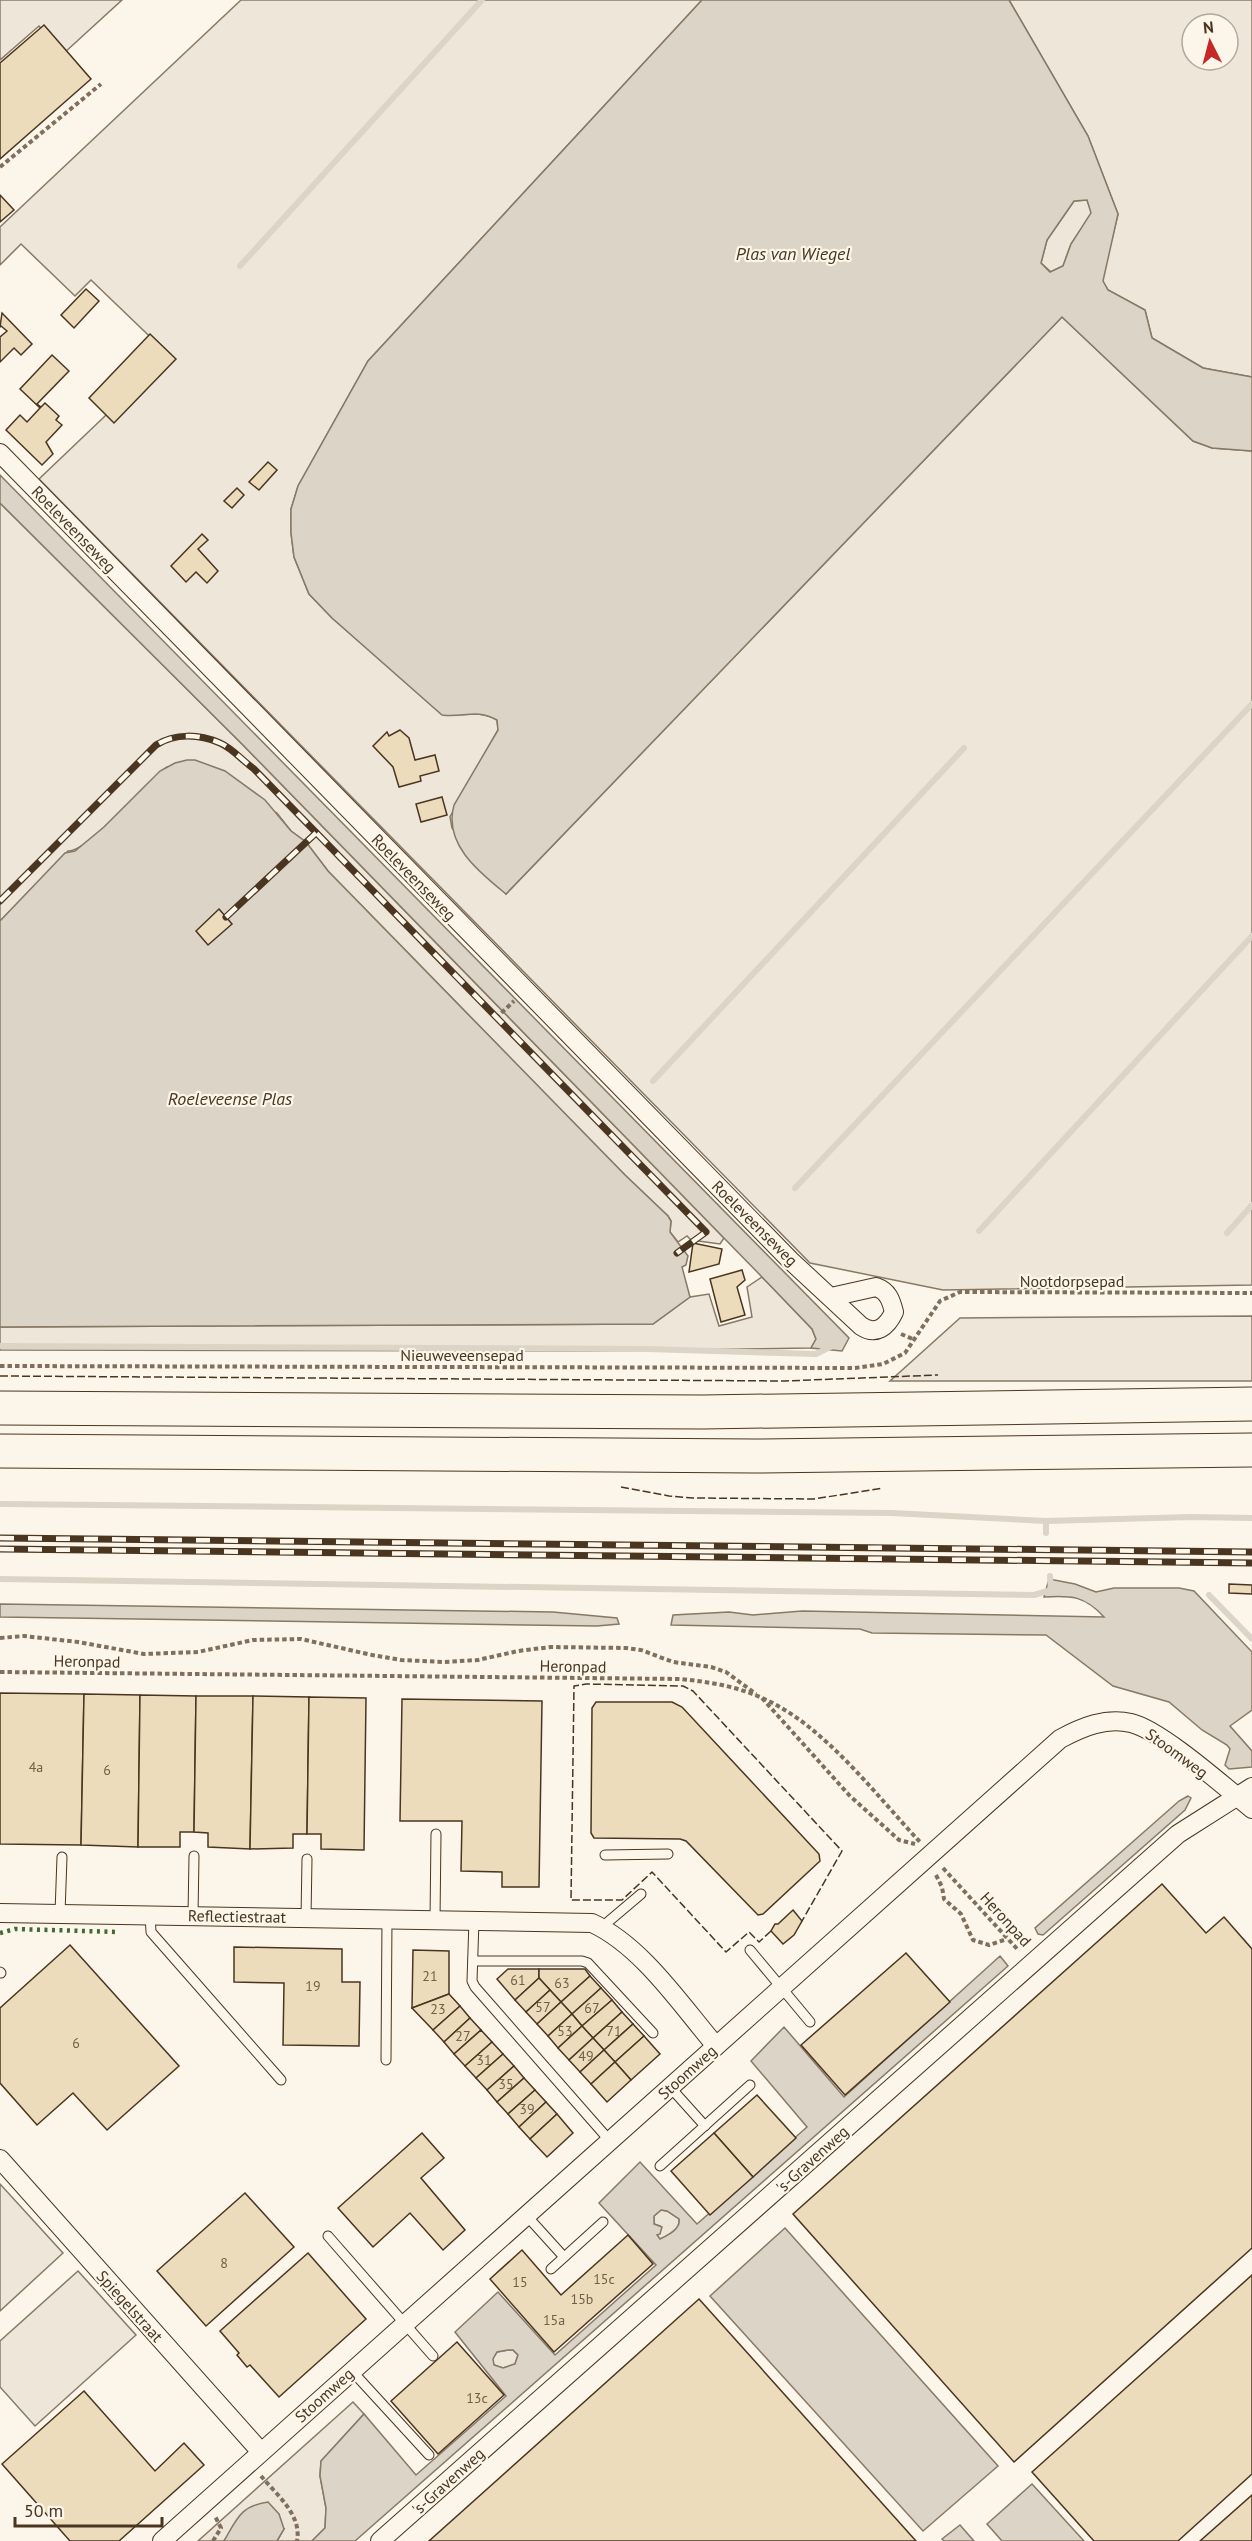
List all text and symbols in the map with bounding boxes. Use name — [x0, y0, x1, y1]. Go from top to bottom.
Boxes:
north arrow — [1180, 12, 1240, 72]
text: N — [1202, 17, 1215, 38]
water label: Plas van Wiegel — [736, 242, 850, 265]
street label: Roeleveenseweg — [28, 481, 120, 577]
street label: Roeleveenseweg — [368, 829, 460, 925]
water label: Roeleveense Plas — [168, 1087, 293, 1110]
street label: Roeleveenseweg — [708, 1176, 802, 1270]
street label: Nootdorpsepad — [1020, 1271, 1124, 1291]
street label: Nieuweveensepad — [400, 1345, 524, 1365]
street label: Heronpad — [53, 1650, 121, 1672]
street label: Heronpad — [539, 1655, 607, 1677]
street label: Stoomweg — [1142, 1724, 1212, 1782]
house number: 4a — [29, 1758, 43, 1776]
house number: 6 — [103, 1761, 111, 1779]
street label: Heronpad — [976, 1887, 1036, 1951]
street label: Reflectiestraat — [188, 1905, 287, 1927]
house number: 21 — [422, 1967, 438, 1985]
house number: 61 — [510, 1971, 526, 1989]
house number: 63 — [554, 1974, 570, 1992]
house number: 19 — [305, 1977, 321, 1995]
house number: 57 — [535, 1998, 551, 2016]
house number: 67 — [584, 1999, 600, 2017]
house number: 23 — [430, 2000, 446, 2018]
house number: 53 — [557, 2022, 573, 2040]
house number: 71 — [606, 2022, 622, 2040]
house number: 27 — [455, 2027, 471, 2045]
house number: 6 — [72, 2034, 80, 2052]
street label: Stoomweg — [654, 2040, 720, 2104]
house number: 49 — [578, 2047, 594, 2065]
house number: 31 — [476, 2051, 492, 2069]
house number: 35 — [498, 2075, 514, 2093]
house number: 39 — [519, 2100, 535, 2118]
street label: 's-Gravenweg — [772, 2121, 852, 2197]
house number: 8 — [220, 2254, 228, 2272]
street label: Spiegelstraat — [93, 2266, 168, 2346]
house number: 15c — [593, 2270, 615, 2288]
house number: 15 — [512, 2273, 528, 2291]
house number: 15b — [571, 2290, 593, 2308]
house number: 15a — [543, 2311, 565, 2329]
street label: Stoomweg — [291, 2363, 357, 2427]
house number: 13c — [466, 2389, 488, 2407]
street label: 's-Gravenweg — [408, 2443, 488, 2519]
scale bar — [15, 2490, 162, 2528]
text: 50 m — [24, 2499, 63, 2522]

